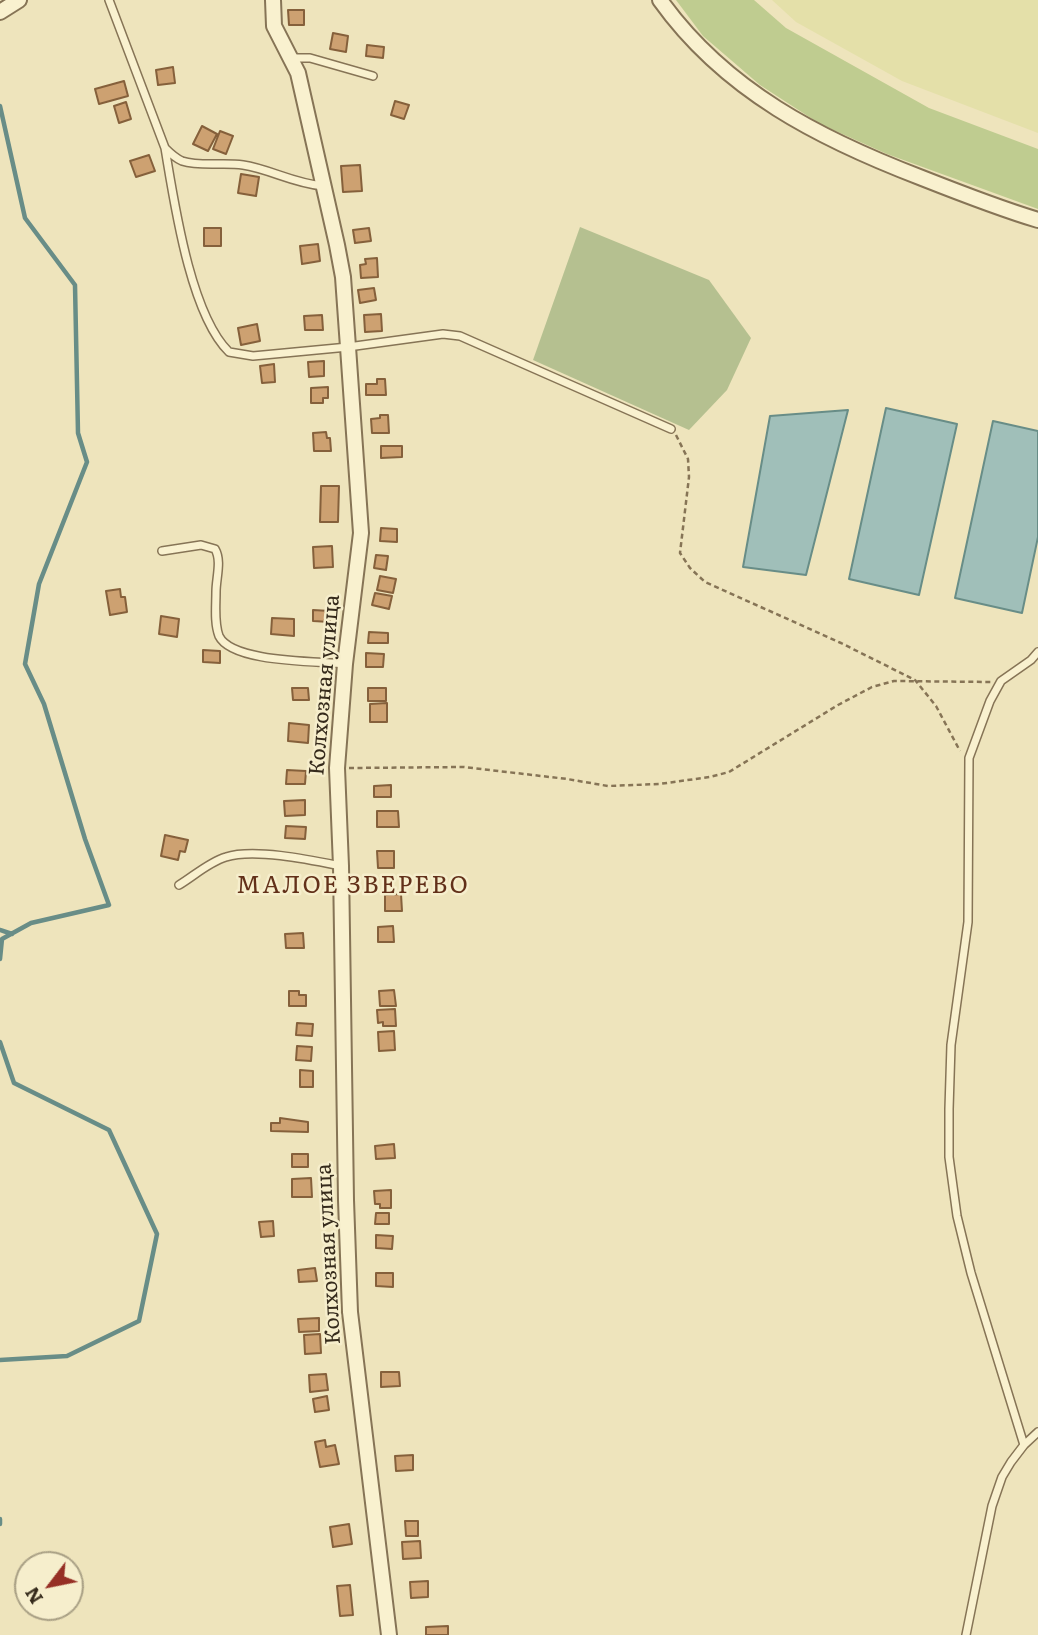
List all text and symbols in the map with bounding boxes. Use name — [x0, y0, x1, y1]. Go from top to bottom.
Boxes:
street label: Колхозная улица — [305, 594, 345, 776]
district label: МАЛОЕ ЗВЕРЕВО — [238, 872, 468, 900]
street label: Колхозная улица — [312, 1163, 346, 1345]
north arrow — [14, 1551, 84, 1621]
text: N — [17, 1582, 49, 1610]

